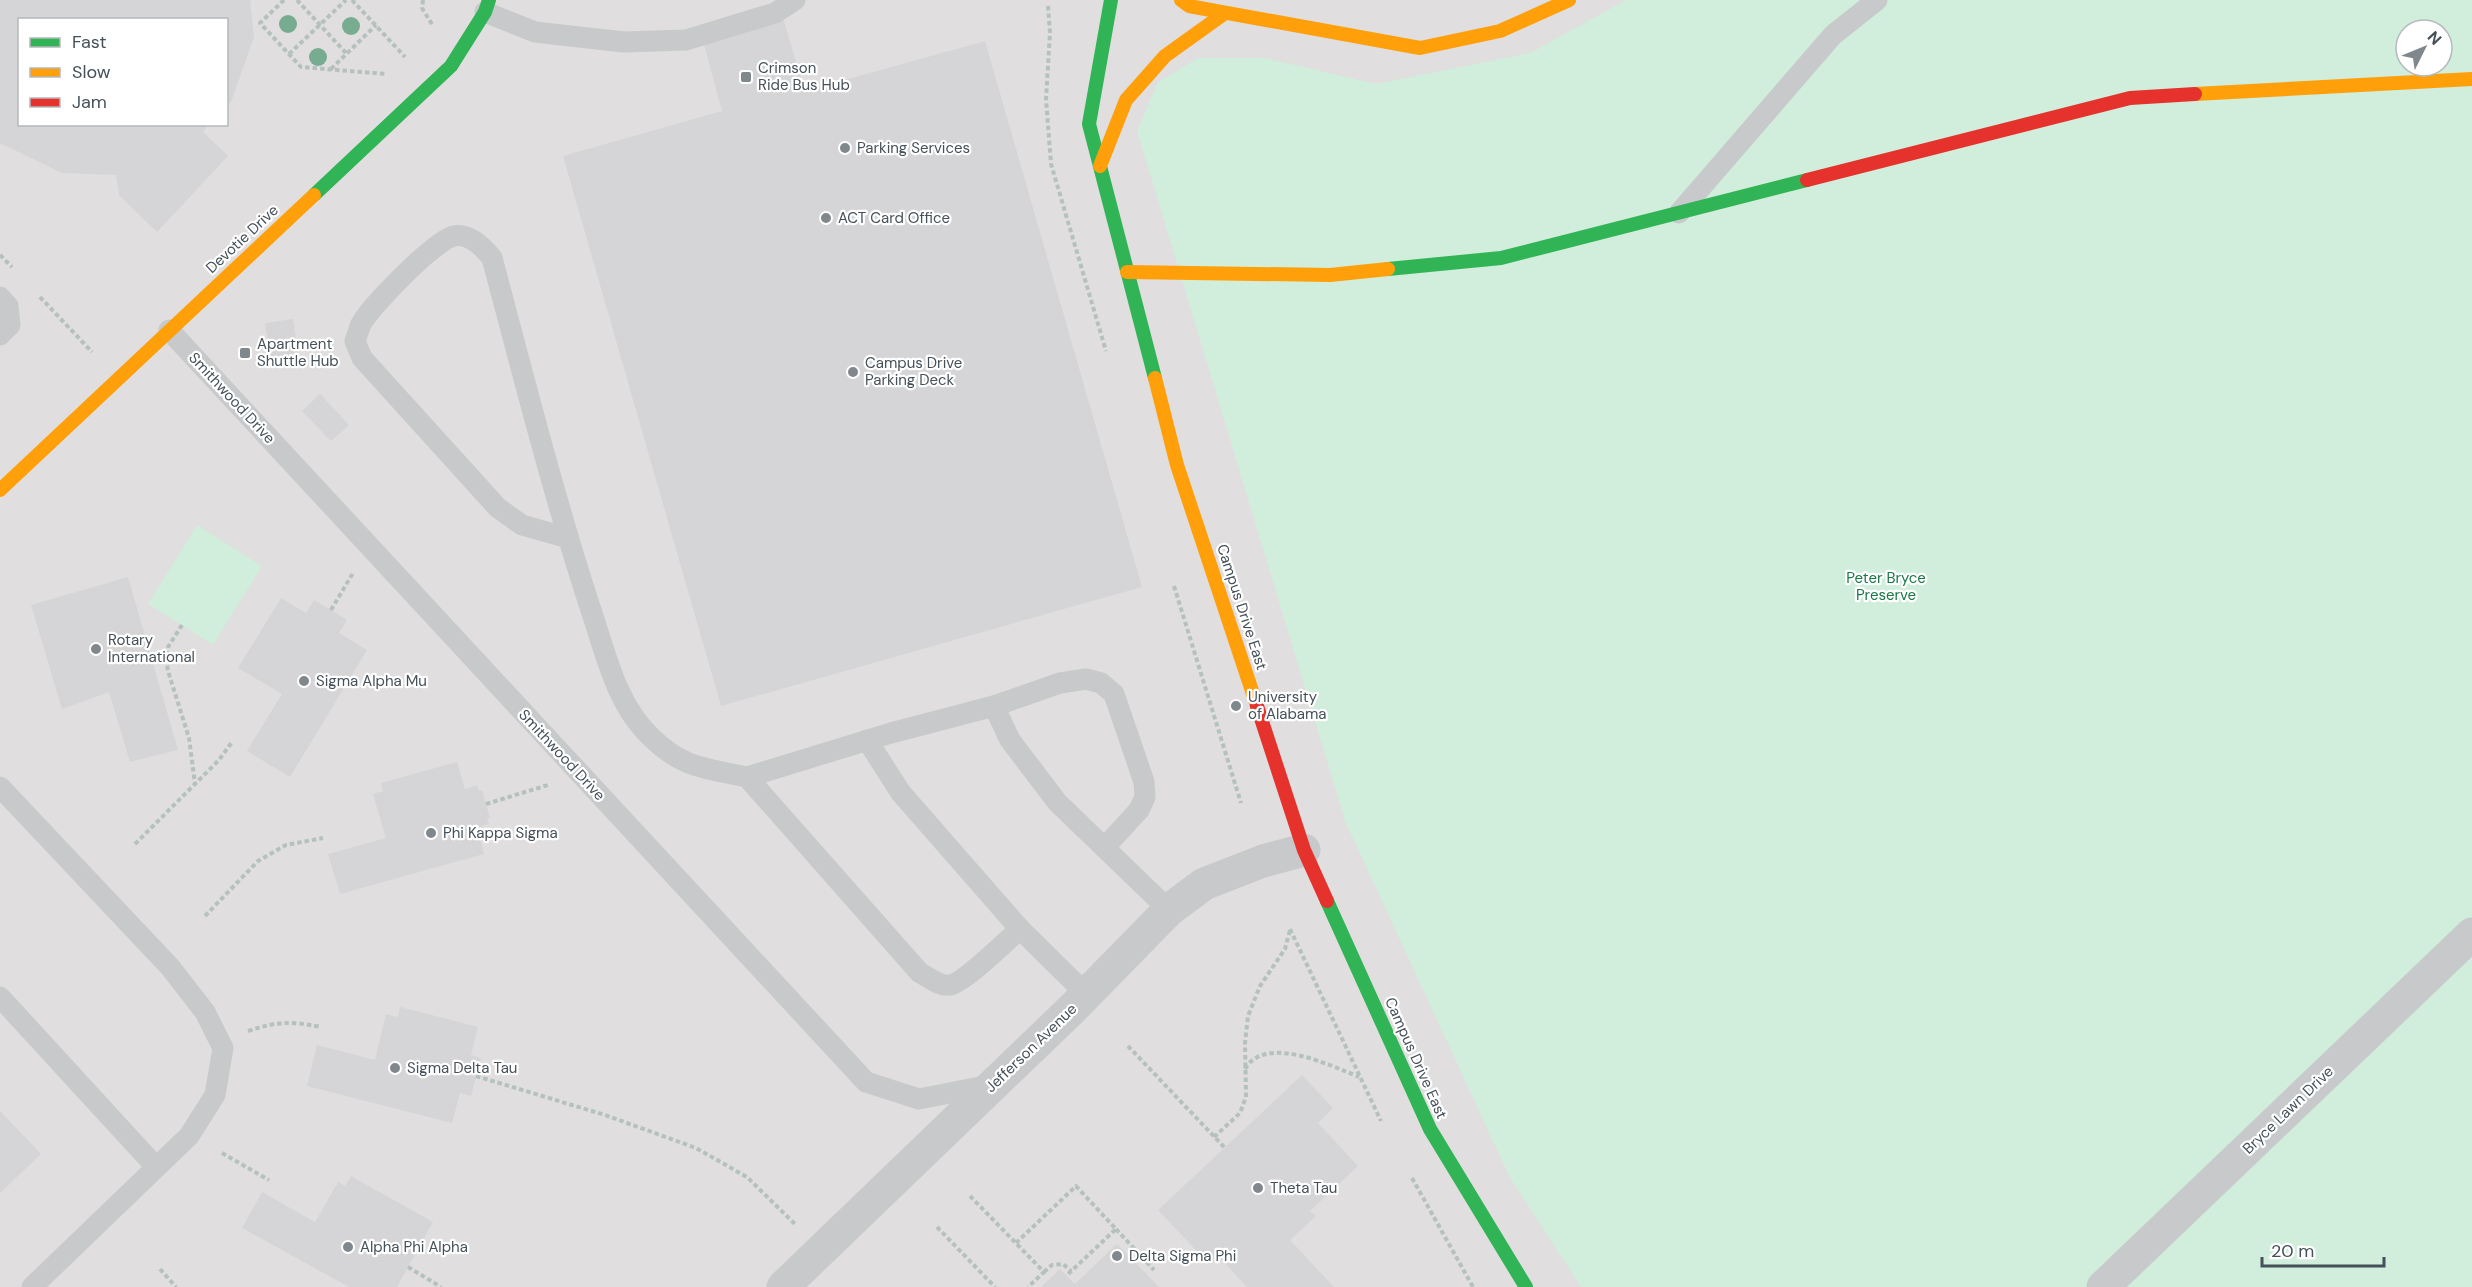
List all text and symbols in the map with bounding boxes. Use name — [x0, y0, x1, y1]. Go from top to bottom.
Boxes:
legend — [18, 18, 228, 126]
north arrow — [2394, 18, 2454, 78]
text: N — [2423, 27, 2446, 50]
text: Fast — [72, 30, 107, 54]
place label: Crimson Ride Bus Hub — [758, 58, 850, 95]
text: Slow — [72, 60, 111, 84]
marker: Crimson Ride Bus Hub — [739, 70, 753, 84]
text: Jam — [72, 90, 107, 114]
place label: Parking Services — [857, 138, 970, 158]
marker: Parking Services — [838, 141, 852, 155]
street label: Devotie Drive — [201, 200, 283, 278]
place label: ACT Card Office — [838, 208, 950, 228]
marker: ACT Card Office — [819, 211, 833, 225]
place label: Apartment Shuttle Hub — [257, 334, 339, 371]
marker: Apartment Shuttle Hub — [238, 346, 252, 360]
street label: Smithwood Drive — [184, 348, 280, 448]
place label: Campus Drive Parking Deck — [865, 353, 962, 390]
marker: Campus Drive Parking Deck — [846, 365, 860, 379]
street label: Campus Drive East — [1212, 542, 1272, 673]
park label: Peter Bryce Preserve — [1846, 568, 1926, 605]
place label: Rotary International — [108, 630, 195, 667]
marker: Rotary International — [89, 642, 103, 656]
place label: Sigma Alpha Mu — [316, 671, 427, 691]
marker: Sigma Alpha Mu — [297, 674, 311, 688]
place label: University of Alabama — [1248, 687, 1327, 724]
marker: University of Alabama — [1229, 699, 1243, 713]
street label: Smithwood Drive — [514, 705, 610, 805]
place label: Phi Kappa Sigma — [443, 823, 558, 843]
marker: Phi Kappa Sigma — [424, 826, 438, 840]
street label: Campus Drive East — [1380, 994, 1452, 1122]
street label: Jefferson Avenue — [981, 999, 1081, 1097]
place label: Sigma Delta Tau — [407, 1058, 517, 1078]
marker: Sigma Delta Tau — [388, 1061, 402, 1075]
street label: Bryce Lawn Drive — [2238, 1062, 2338, 1158]
place label: Theta Tau — [1270, 1178, 1337, 1198]
marker: Theta Tau — [1251, 1181, 1265, 1195]
scale bar — [2262, 1230, 2384, 1268]
place label: Alpha Phi Alpha — [360, 1237, 468, 1257]
text: 20 m — [2271, 1239, 2314, 1263]
marker: Alpha Phi Alpha — [341, 1240, 355, 1254]
place label: Delta Sigma Phi — [1129, 1246, 1236, 1266]
marker: Delta Sigma Phi — [1110, 1249, 1124, 1263]

